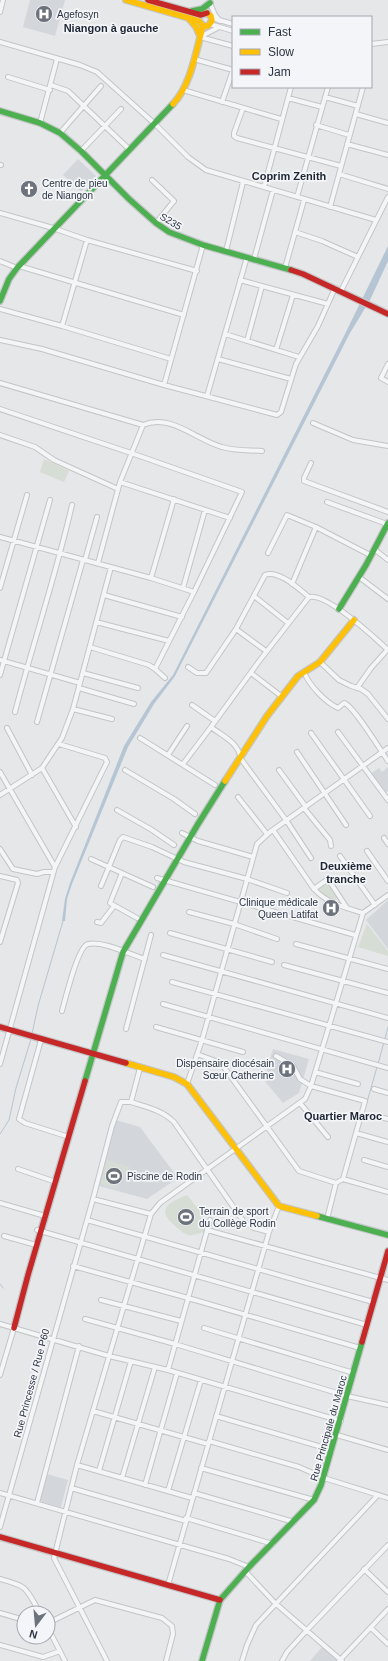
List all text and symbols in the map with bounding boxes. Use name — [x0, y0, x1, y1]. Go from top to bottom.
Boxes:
hospital icon: Agefosyn — [34, 4, 54, 24]
place label: Agefosyn — [57, 9, 99, 20]
legend — [232, 16, 372, 88]
district label: Niangon à gauche — [64, 22, 158, 34]
text: Fast — [268, 25, 292, 39]
text: Slow — [268, 45, 294, 59]
text: Jam — [268, 65, 291, 79]
district label: Coprim Zenith — [252, 170, 327, 182]
place label: Centre de pieu de Niangon — [42, 178, 108, 201]
church icon: Centre de pieu de Niangon — [19, 179, 39, 199]
street label: S235 — [158, 211, 184, 232]
district label: Deuxième tranche — [320, 860, 372, 885]
place label: Clinique médicale Queen Latifat — [239, 897, 318, 920]
hospital icon: Clinique médicale Queen Latifat — [321, 898, 341, 918]
place label: Dispensaire diocésain Sœur Catherine — [176, 1058, 274, 1081]
hospital icon: Dispensaire diocésain Sœur Catherine — [277, 1059, 297, 1079]
district label: Quartier Maroc — [304, 1110, 382, 1122]
sports icon: Piscine de Rodin — [104, 1166, 124, 1186]
place label: Piscine de Rodin — [127, 1171, 202, 1182]
place label: Terrain de sport du Collège Rodin — [199, 1206, 276, 1229]
sports icon: Terrain de sport du Collège Rodin — [176, 1207, 196, 1227]
street label: Rue Princesse / Rue P60 — [12, 1327, 51, 1439]
street label: Rue Principale du Maroc — [308, 1374, 349, 1482]
north arrow — [16, 1605, 56, 1645]
text: N — [28, 1628, 39, 1641]

